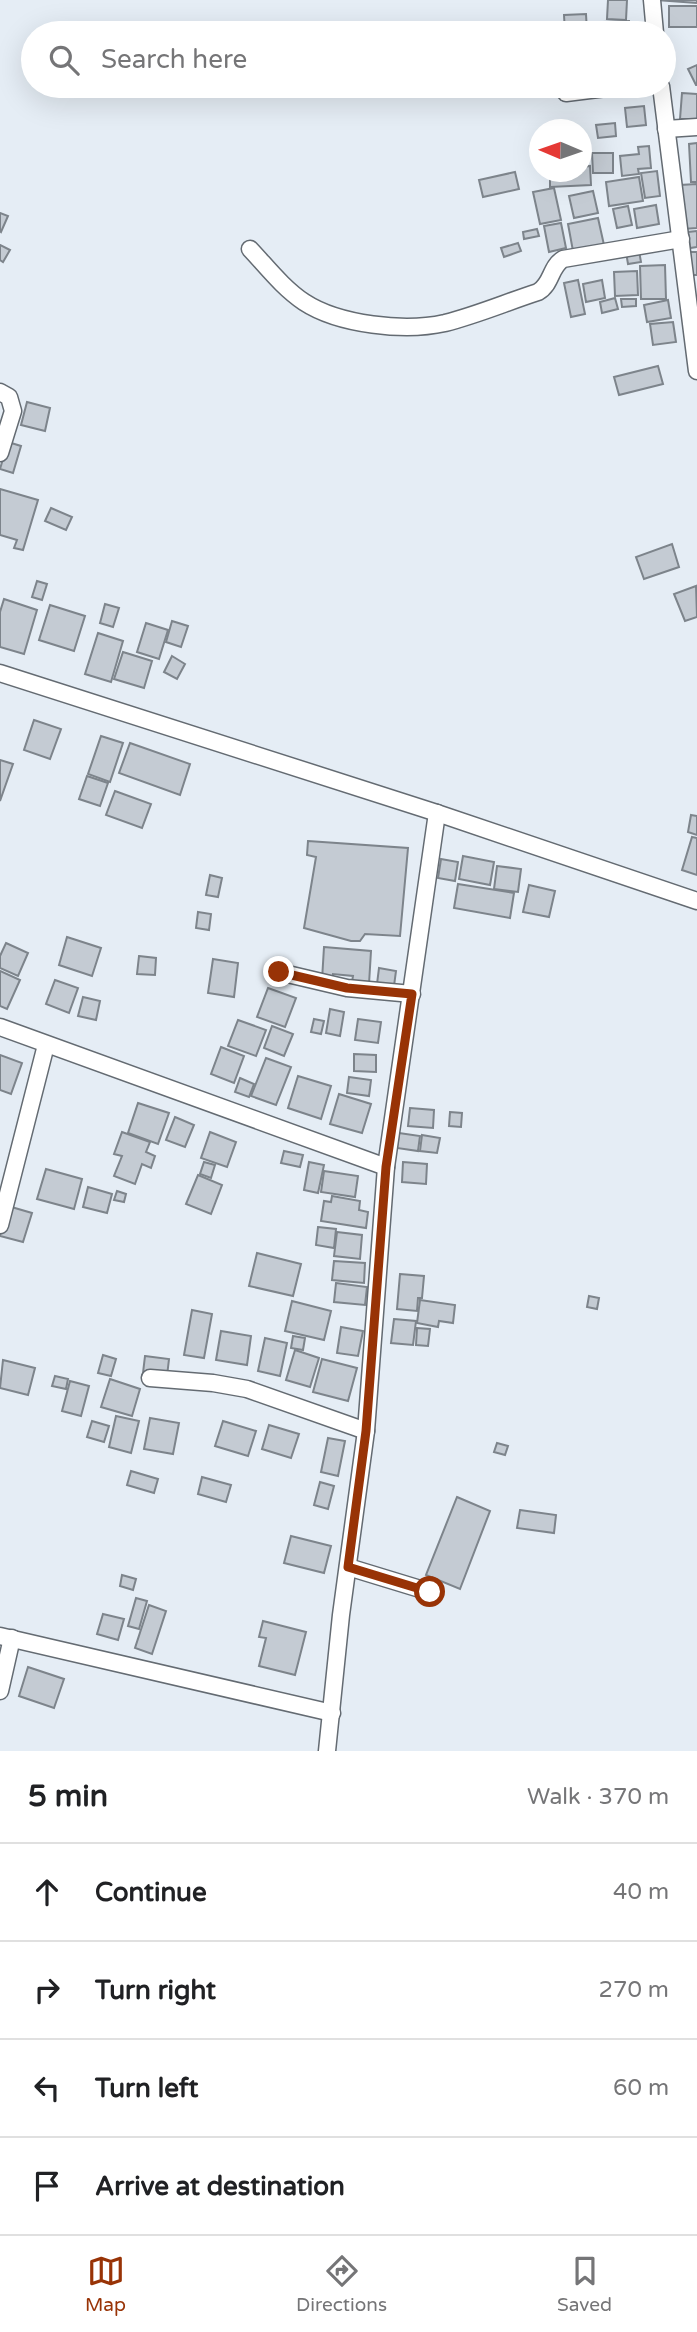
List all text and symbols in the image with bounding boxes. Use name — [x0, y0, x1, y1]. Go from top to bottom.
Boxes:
search box — [21, 21, 676, 98]
icon: search — [45, 41, 83, 79]
text: Search here — [101, 44, 247, 75]
north arrow — [529, 119, 592, 182]
route end — [263, 956, 294, 987]
route start — [414, 1576, 445, 1607]
text: 5 min — [28, 1778, 108, 1815]
text: Walk · 370 m — [527, 1783, 669, 1811]
icon: ahead — [28, 1873, 66, 1911]
text: Continue — [95, 1877, 207, 1908]
text: 40 m — [613, 1878, 669, 1906]
icon: right — [28, 1971, 66, 2009]
text: Turn right — [95, 1975, 216, 2006]
text: 270 m — [599, 1976, 669, 2004]
icon: left — [28, 2069, 66, 2107]
text: Turn left — [95, 2073, 198, 2104]
text: 60 m — [613, 2074, 669, 2102]
icon: arrive — [28, 2167, 66, 2205]
text: Arrive at destination — [95, 2171, 345, 2202]
tab: Map — [85, 2252, 126, 2316]
tab: Directions — [296, 2252, 387, 2316]
tab: Saved — [557, 2252, 612, 2316]

